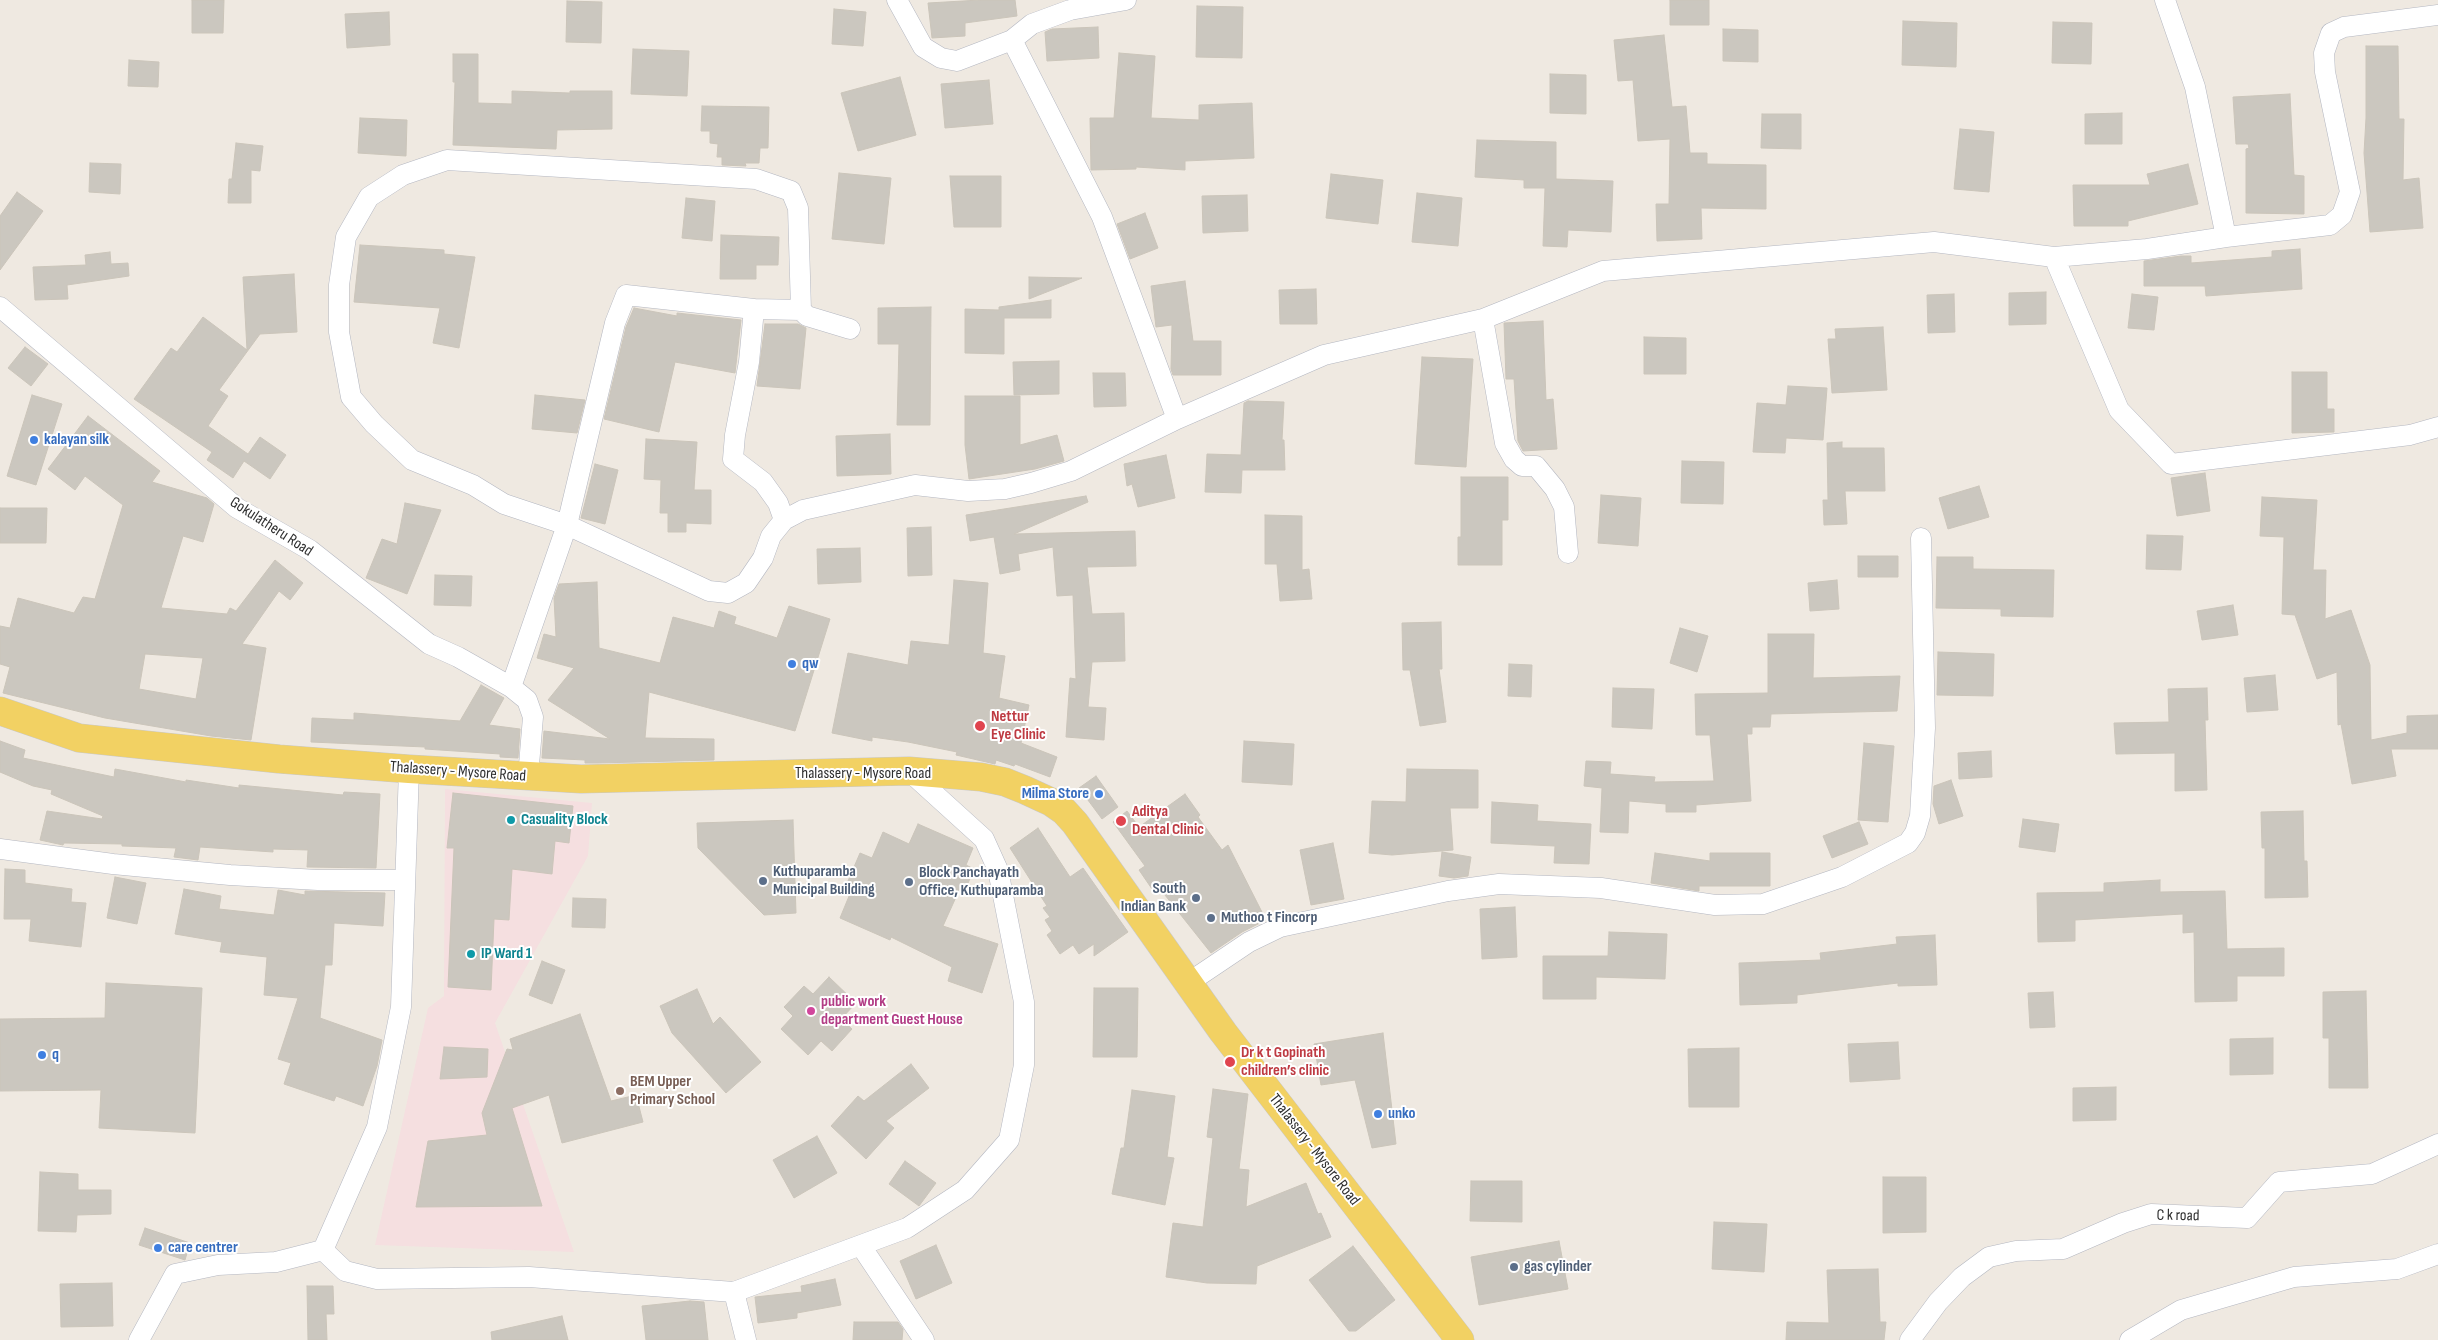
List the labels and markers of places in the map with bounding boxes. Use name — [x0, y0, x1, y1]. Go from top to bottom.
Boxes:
place label: kalayan silk — [44, 430, 109, 450]
marker: kalayan silk — [28, 434, 40, 446]
place label: qw — [802, 654, 819, 674]
marker: qw — [786, 658, 798, 670]
place label: Nettur Eye Clinic — [991, 707, 1046, 745]
marker: Nettur Eye Clinic — [973, 719, 987, 733]
place label: Milma Store — [1022, 784, 1089, 804]
marker: Milma Store — [1093, 788, 1105, 800]
place label: Aditya Dental Clinic — [1132, 802, 1204, 840]
place label: Casuality Block — [521, 810, 608, 830]
marker: Casuality Block — [505, 814, 517, 826]
marker: Aditya Dental Clinic — [1114, 814, 1128, 828]
place label: Kuthuparamba Municipal Building — [773, 862, 875, 900]
place label: Block Panchayath Office, Kuthuparamba — [919, 863, 1043, 901]
marker: Kuthuparamba Municipal Building — [757, 875, 769, 887]
marker: Block Panchayath Office, Kuthuparamba — [903, 876, 915, 888]
place label: South Indian Bank — [1121, 879, 1186, 917]
marker: South Indian Bank — [1190, 892, 1202, 904]
place label: Muthoo t Fincorp — [1221, 908, 1317, 928]
marker: Muthoo t Fincorp — [1205, 912, 1217, 924]
place label: IP Ward 1 — [481, 944, 532, 964]
marker: IP Ward 1 — [465, 948, 477, 960]
place label: public work department Guest House — [821, 992, 963, 1030]
marker: public work department Guest House — [805, 1005, 817, 1017]
place label: Dr k t Gopinath children’s clinic — [1241, 1043, 1329, 1081]
place label: q — [52, 1045, 59, 1065]
marker: q — [36, 1049, 48, 1061]
marker: Dr k t Gopinath children’s clinic — [1223, 1055, 1237, 1069]
place label: BEM Upper Primary School — [630, 1072, 715, 1110]
marker: BEM Upper Primary School — [614, 1085, 626, 1097]
place label: unko — [1388, 1104, 1416, 1124]
marker: unko — [1372, 1108, 1384, 1120]
place label: care centrer — [168, 1238, 238, 1258]
marker: care centrer — [152, 1242, 164, 1254]
place label: gas cylinder — [1524, 1257, 1592, 1277]
marker: gas cylinder — [1508, 1261, 1520, 1273]

